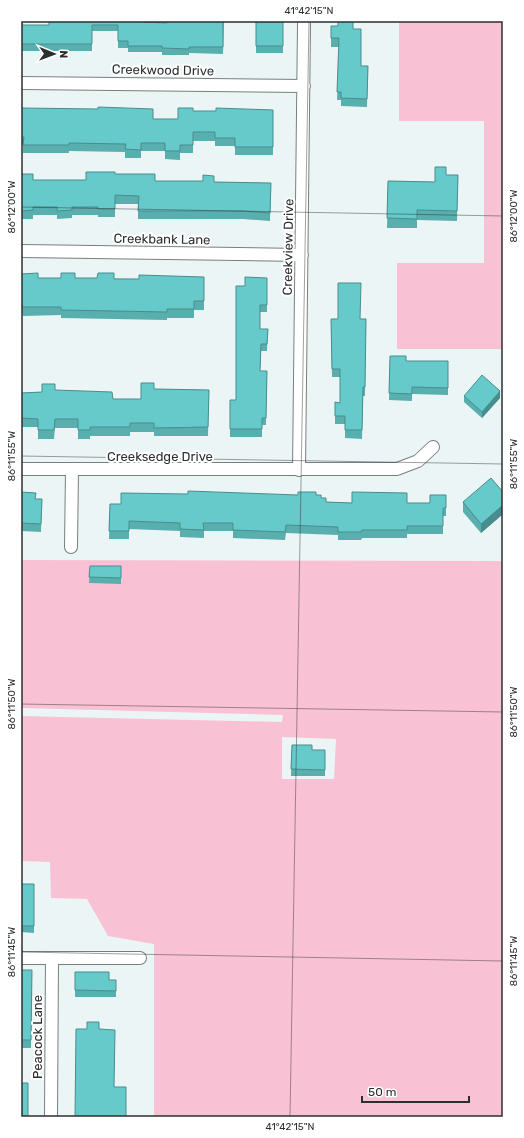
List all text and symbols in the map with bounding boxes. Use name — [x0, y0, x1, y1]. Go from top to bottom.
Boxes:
text: 41°42'15"N — [285, 5, 333, 17]
north arrow — [34, 34, 74, 74]
text: N — [57, 50, 70, 58]
street label: Creekwood Drive — [112, 62, 214, 78]
text: 86°12'00"W — [6, 180, 18, 234]
text: 86°12'00"W — [508, 189, 520, 243]
street label: Creekview Drive — [280, 198, 296, 296]
street label: Creekbank Lane — [113, 231, 211, 247]
text: 86°11'55"W — [6, 431, 18, 481]
text: 86°11'55"W — [508, 439, 520, 489]
street label: Creeksedge Drive — [107, 449, 213, 465]
text: 86°11'50"W — [6, 678, 18, 730]
text: 86°11'50"W — [508, 686, 520, 738]
text: 86°11'45"W — [6, 927, 18, 977]
text: 86°11'45"W — [508, 936, 520, 986]
street label: Peacock Lane — [30, 995, 45, 1079]
scale bar — [362, 1078, 469, 1104]
text: 50 m — [368, 1085, 396, 1099]
text: 41°42'15"N — [266, 1121, 314, 1133]

